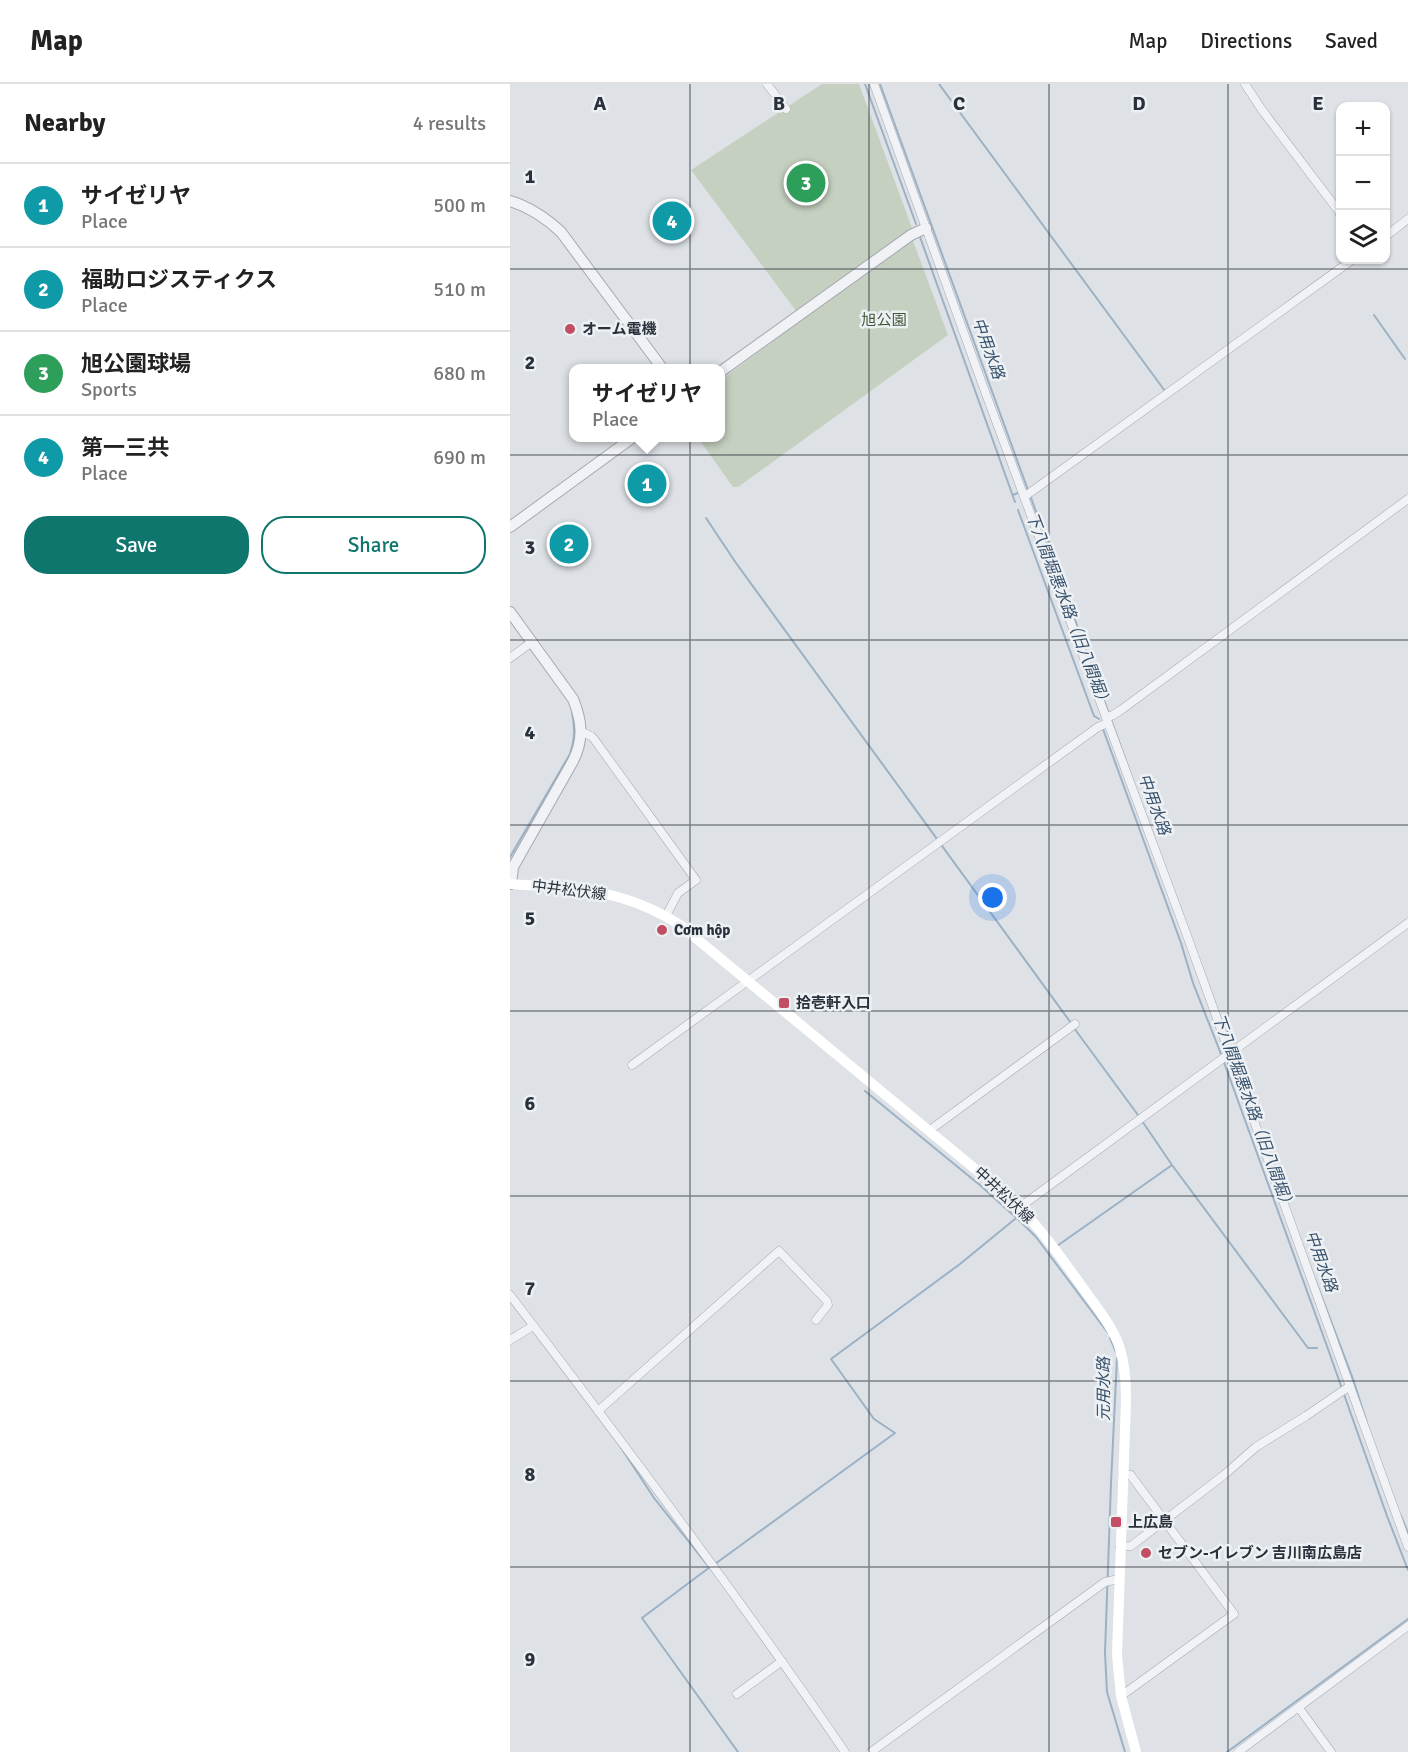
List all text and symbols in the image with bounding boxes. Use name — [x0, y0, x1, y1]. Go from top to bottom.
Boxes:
text: Map — [30, 24, 83, 58]
text: Map — [1129, 28, 1167, 54]
text: Directions — [1200, 28, 1292, 54]
text: Saved — [1325, 28, 1378, 54]
text: A — [594, 91, 607, 116]
text: B — [773, 91, 785, 116]
text: C — [953, 91, 965, 116]
text: D — [1132, 91, 1146, 116]
text: E — [1312, 91, 1324, 116]
map controls — [1336, 102, 1390, 264]
button: + — [1336, 102, 1390, 156]
text: Nearby — [24, 107, 105, 139]
text: 4 results — [413, 111, 486, 136]
button: − — [1336, 156, 1390, 210]
pin: 3 — [786, 160, 826, 206]
text: 1 — [525, 164, 536, 189]
text: サイゼリヤ — [81, 182, 191, 209]
text: 1 — [38, 193, 49, 218]
text: 500 m — [433, 193, 486, 218]
pin: 4 — [652, 198, 692, 244]
text: Place — [81, 209, 128, 234]
button: layers — [1336, 210, 1390, 264]
text: 福助ロジスティクス — [81, 266, 277, 293]
text: 2 — [38, 277, 49, 302]
text: 510 m — [433, 277, 486, 302]
text: Place — [81, 293, 128, 318]
park label: 旭公園 — [861, 311, 907, 329]
water label: 中用水路 — [968, 315, 1009, 384]
place label: オーム電機 — [582, 320, 657, 338]
marker: オーム電機 — [563, 322, 577, 336]
text: 旭公園球場 — [81, 350, 191, 377]
text: 2 — [525, 350, 535, 375]
text: 3 — [38, 361, 49, 386]
text: 680 m — [433, 361, 486, 386]
popup — [569, 364, 725, 442]
text: Sports — [81, 377, 137, 402]
text: サイゼリヤ — [592, 380, 702, 407]
text: Place — [592, 407, 639, 432]
text: 第一三共 — [81, 434, 169, 461]
text: 4 — [38, 445, 49, 470]
text: 690 m — [433, 445, 486, 470]
text: Place — [81, 461, 128, 486]
pin: 1 — [628, 462, 666, 506]
water label: 下八間堀悪水路（旧八間堀） — [1021, 510, 1115, 711]
button: Save — [24, 516, 249, 574]
button: Share — [261, 516, 486, 574]
pin: 2 — [550, 522, 588, 566]
text: 3 — [525, 535, 535, 560]
text: 4 — [525, 720, 536, 745]
water label: 中用水路 — [1134, 771, 1175, 840]
street label: 中井松伏線 — [531, 876, 607, 904]
your location — [978, 883, 1007, 912]
text: 5 — [525, 906, 535, 931]
place label: Cơm hộp — [674, 921, 730, 939]
marker: Cơm hộp — [655, 923, 669, 937]
place label: 拾壱軒入口 — [796, 994, 871, 1012]
marker: 拾壱軒入口 — [777, 996, 791, 1010]
water label: 下八間堀悪水路（旧八間堀） — [1208, 1011, 1298, 1213]
text: 6 — [525, 1091, 536, 1116]
street label: 中井松伏線 — [970, 1163, 1038, 1227]
water label: 中用水路 — [1301, 1228, 1342, 1297]
text: 7 — [525, 1276, 536, 1301]
water label: 元用水路 — [1094, 1355, 1114, 1421]
text: 8 — [525, 1462, 536, 1487]
place label: 上広島 — [1128, 1513, 1173, 1531]
marker: 上広島 — [1109, 1515, 1123, 1529]
place label: セブン-イレブン 吉川南広島店 — [1158, 1544, 1362, 1562]
marker: セブン-イレブン 吉川南広島店 — [1139, 1546, 1153, 1560]
text: 9 — [525, 1647, 536, 1672]

